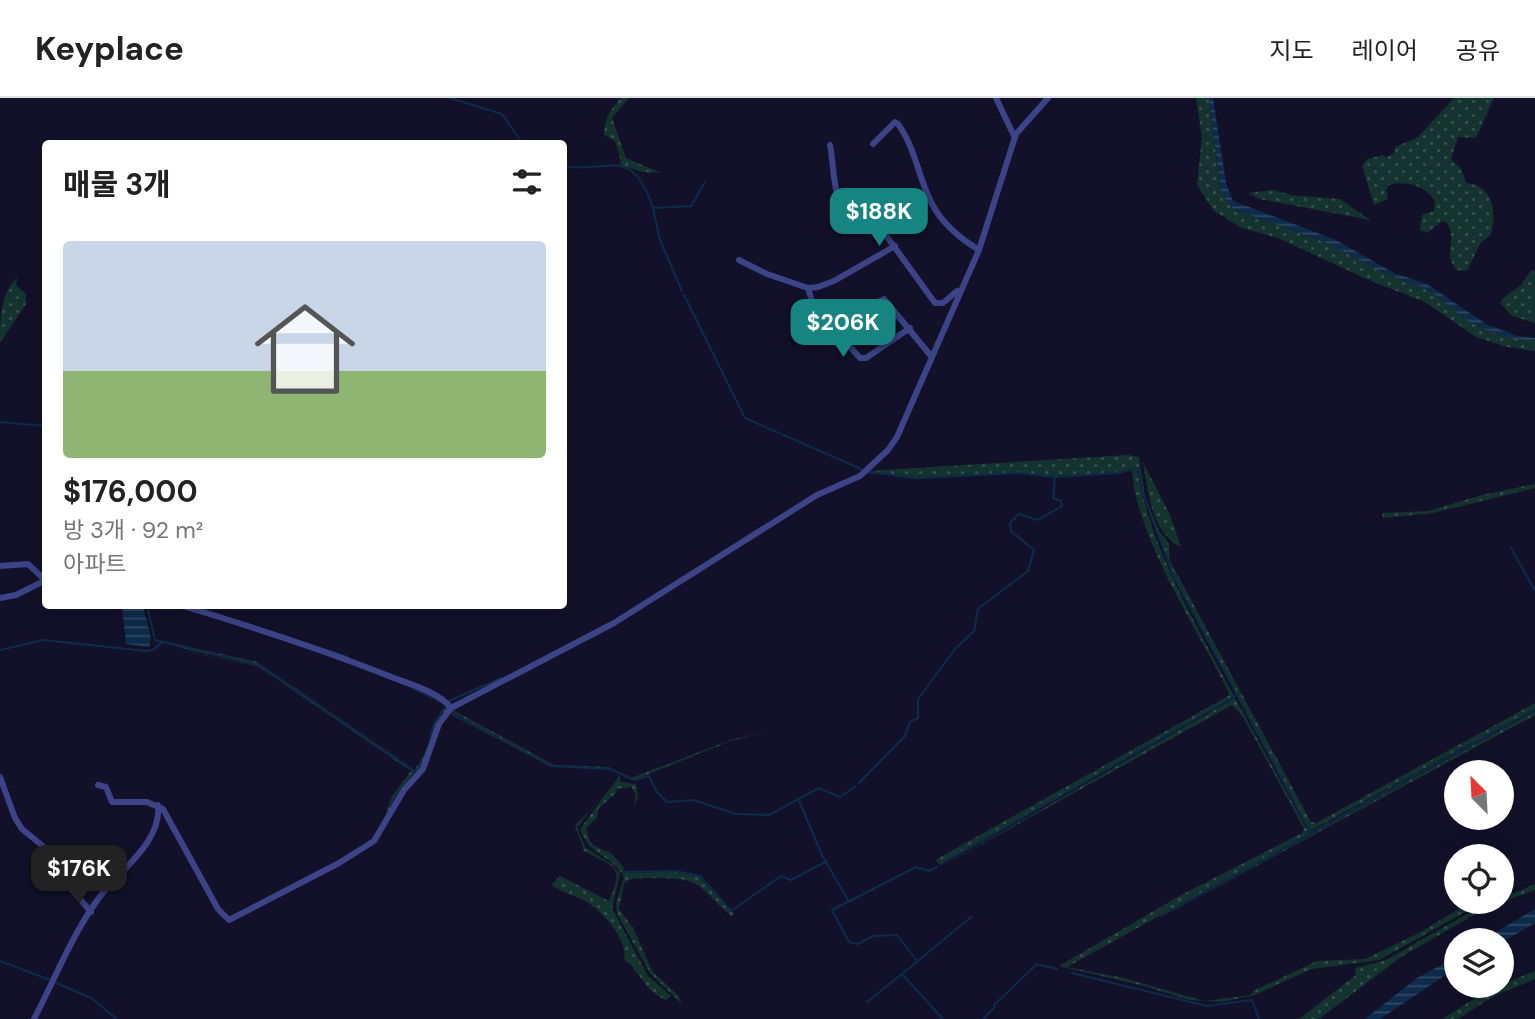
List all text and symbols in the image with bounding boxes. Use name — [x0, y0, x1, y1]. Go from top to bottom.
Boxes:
text: Keyplace — [35, 27, 184, 70]
text: 지도 — [1269, 35, 1314, 66]
text: 레이어 — [1352, 35, 1418, 66]
text: 공유 — [1456, 35, 1500, 66]
icon: filters — [508, 163, 546, 201]
text: 매물 3개 — [63, 165, 171, 204]
pin: $188K — [830, 188, 928, 248]
text: $188K — [846, 196, 912, 226]
icon: home — [242, 286, 368, 412]
pin: $206K — [794, 300, 892, 359]
text: $206K — [807, 307, 879, 337]
text: $176,000 — [63, 472, 198, 511]
text: 방 3개 · 92 m² — [63, 515, 203, 545]
text: 아파트 — [63, 549, 126, 579]
north arrow — [1444, 760, 1514, 830]
map controls — [1444, 760, 1514, 998]
button: locate — [1444, 844, 1514, 914]
pin: $176K — [30, 846, 128, 905]
text: $176K — [47, 853, 111, 883]
button: layers — [1444, 928, 1514, 998]

